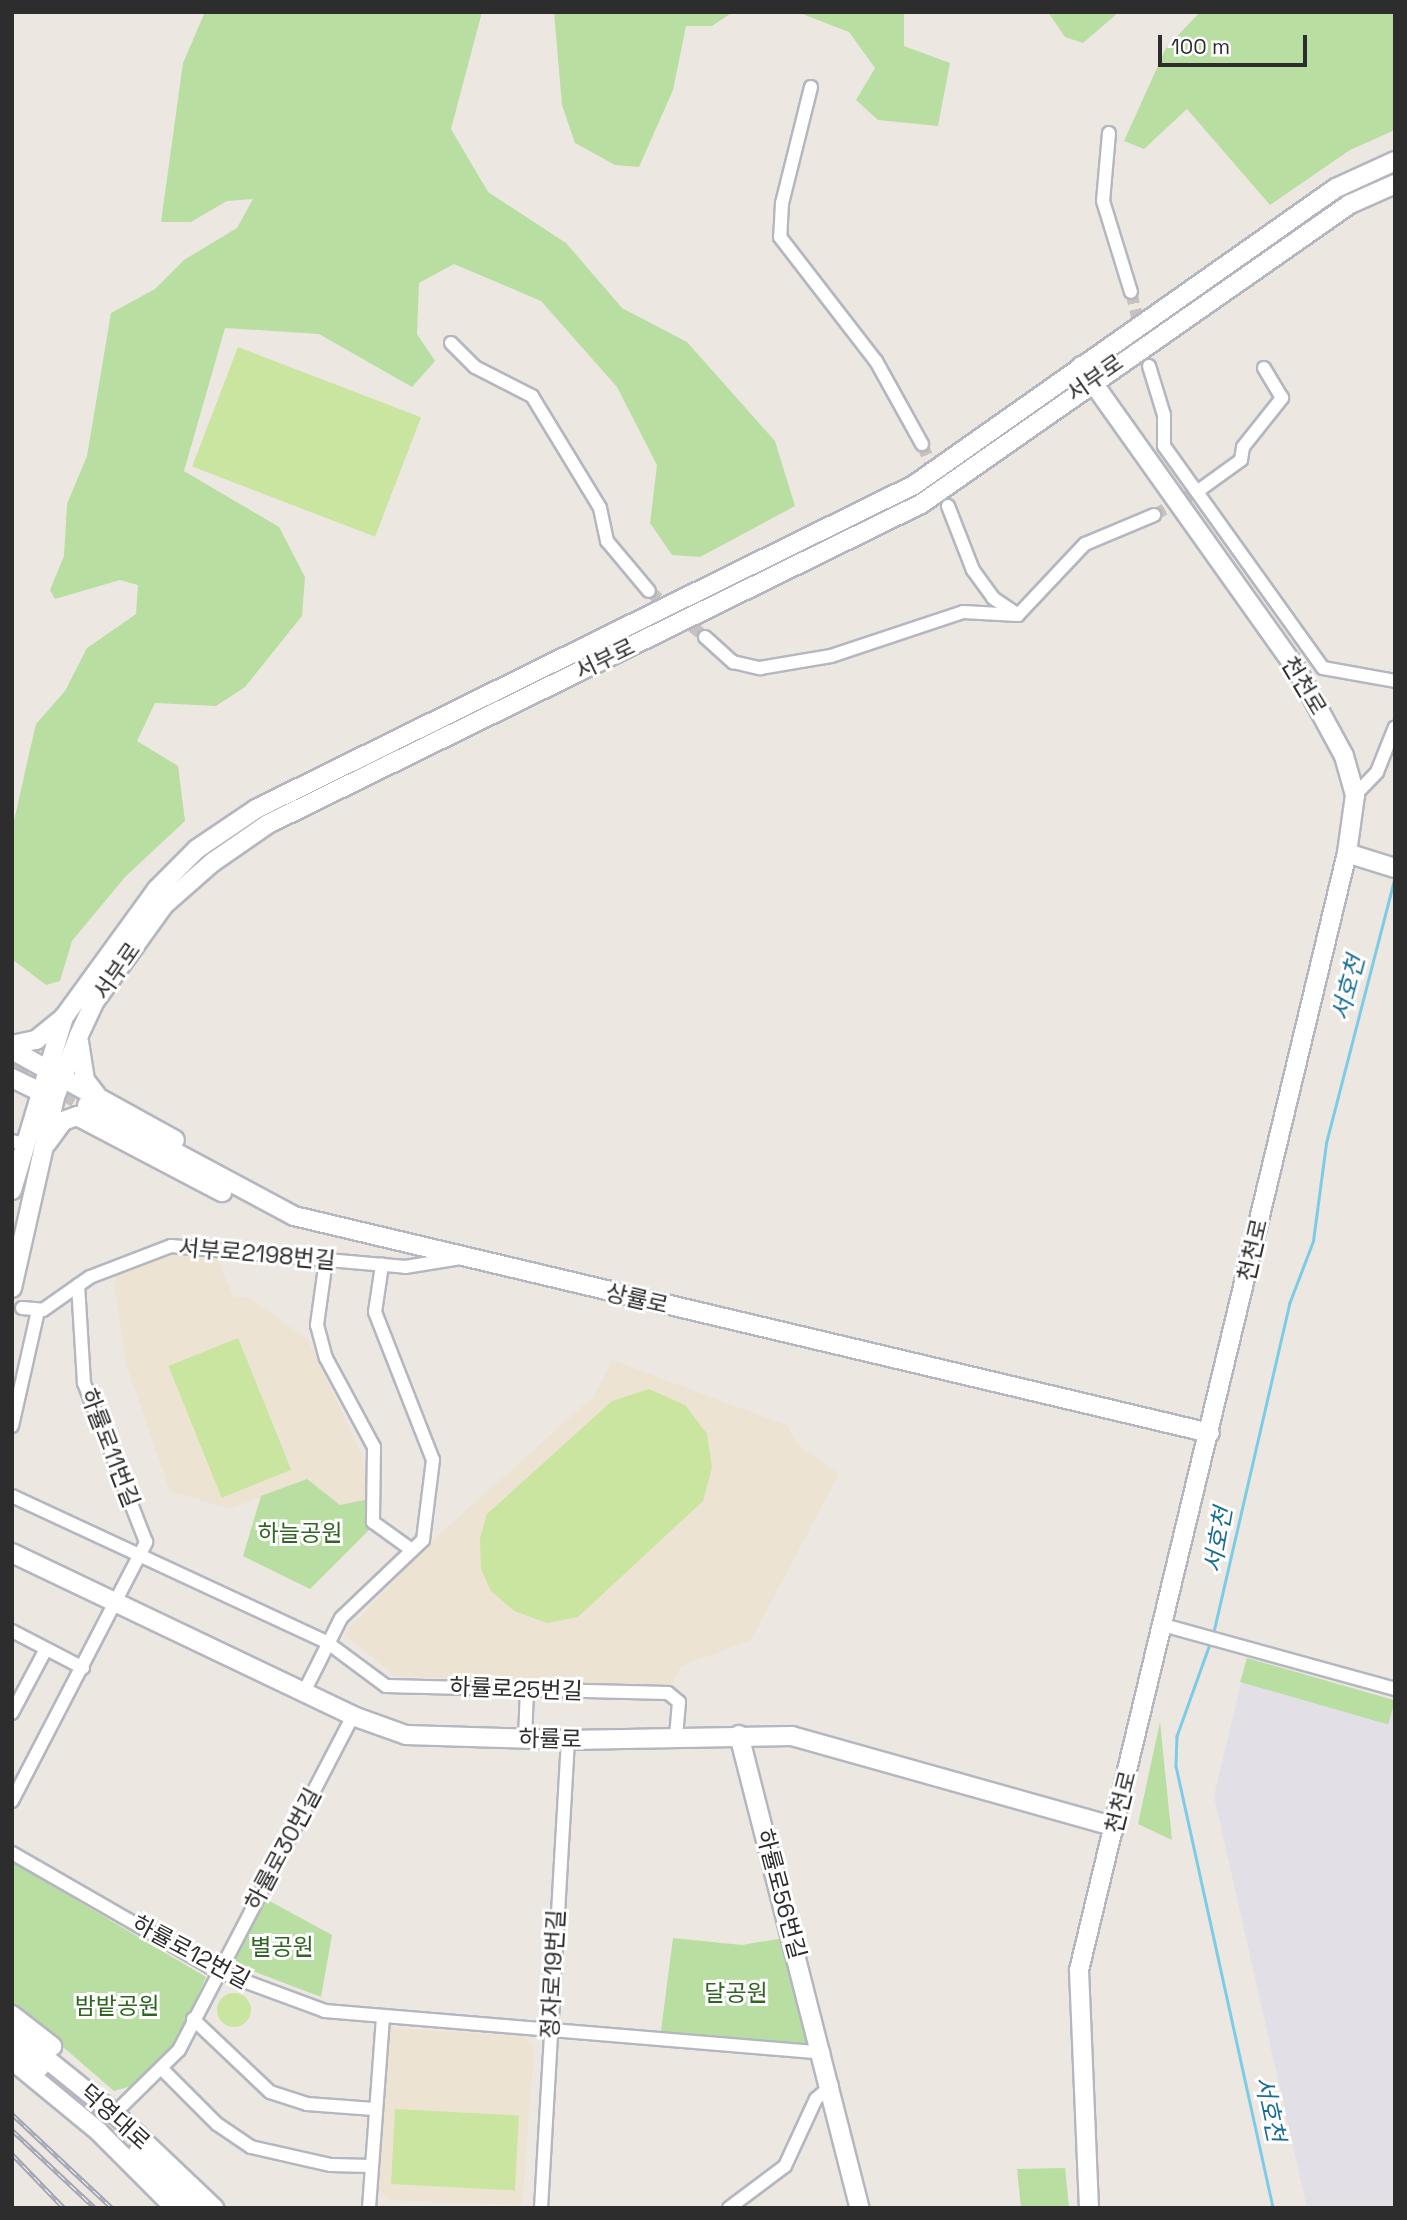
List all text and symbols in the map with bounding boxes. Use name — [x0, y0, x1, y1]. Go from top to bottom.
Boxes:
scale bar — [1162, 21, 1311, 65]
text: 100 m — [1171, 33, 1230, 60]
street label: 서부로 — [1061, 348, 1129, 408]
street label: 서부로 — [570, 633, 640, 685]
street label: 천천로 — [1276, 652, 1332, 720]
street label: 서부로 — [87, 937, 147, 1005]
water label: 서호천 — [1326, 952, 1370, 1024]
street label: 천천로 — [1232, 1216, 1274, 1284]
street label: 서부로2198번길 — [177, 1233, 337, 1275]
street label: 상률로 — [603, 1278, 671, 1320]
street label: 하률로11번길 — [75, 1385, 145, 1511]
water label: 서호천 — [1198, 1505, 1238, 1575]
park label: 하늘공원 — [258, 1519, 342, 1547]
street label: 하률로25번길 — [449, 1673, 583, 1705]
street label: 하률로 — [518, 1725, 582, 1753]
street label: 천천로 — [1100, 1768, 1142, 1836]
street label: 하률로30번길 — [239, 1783, 327, 1915]
street label: 하률로56번길 — [750, 1826, 812, 1962]
street label: 하률로12번길 — [127, 1909, 255, 1995]
street label: 정자로19번길 — [536, 1909, 570, 2039]
park label: 별공원 — [250, 1933, 314, 1961]
park label: 달공원 — [704, 1979, 768, 2007]
park label: 밤밭공원 — [75, 1992, 159, 2020]
water label: 서호천 — [1249, 2074, 1291, 2144]
street label: 덕영대로 — [74, 2078, 156, 2156]

